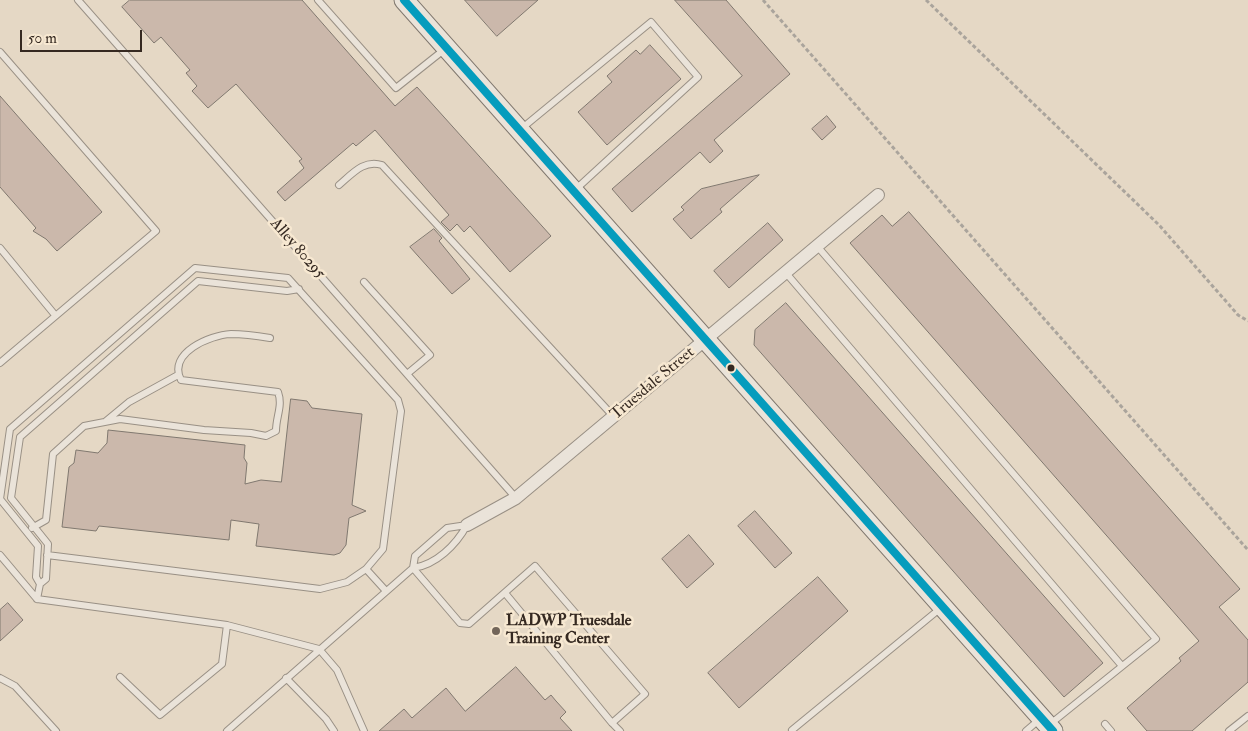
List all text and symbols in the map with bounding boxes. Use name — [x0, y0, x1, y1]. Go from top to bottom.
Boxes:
scale bar — [22, 20, 145, 52]
text: 50 m — [28, 29, 57, 48]
street label: Alley 80295 — [265, 215, 329, 283]
street label: Truesdale Street — [607, 343, 699, 425]
unlabelled marker — [726, 363, 736, 373]
place label: LADWP Truesdale Training Center — [506, 612, 631, 650]
marker: LADWP Truesdale Training Center — [490, 625, 502, 637]

